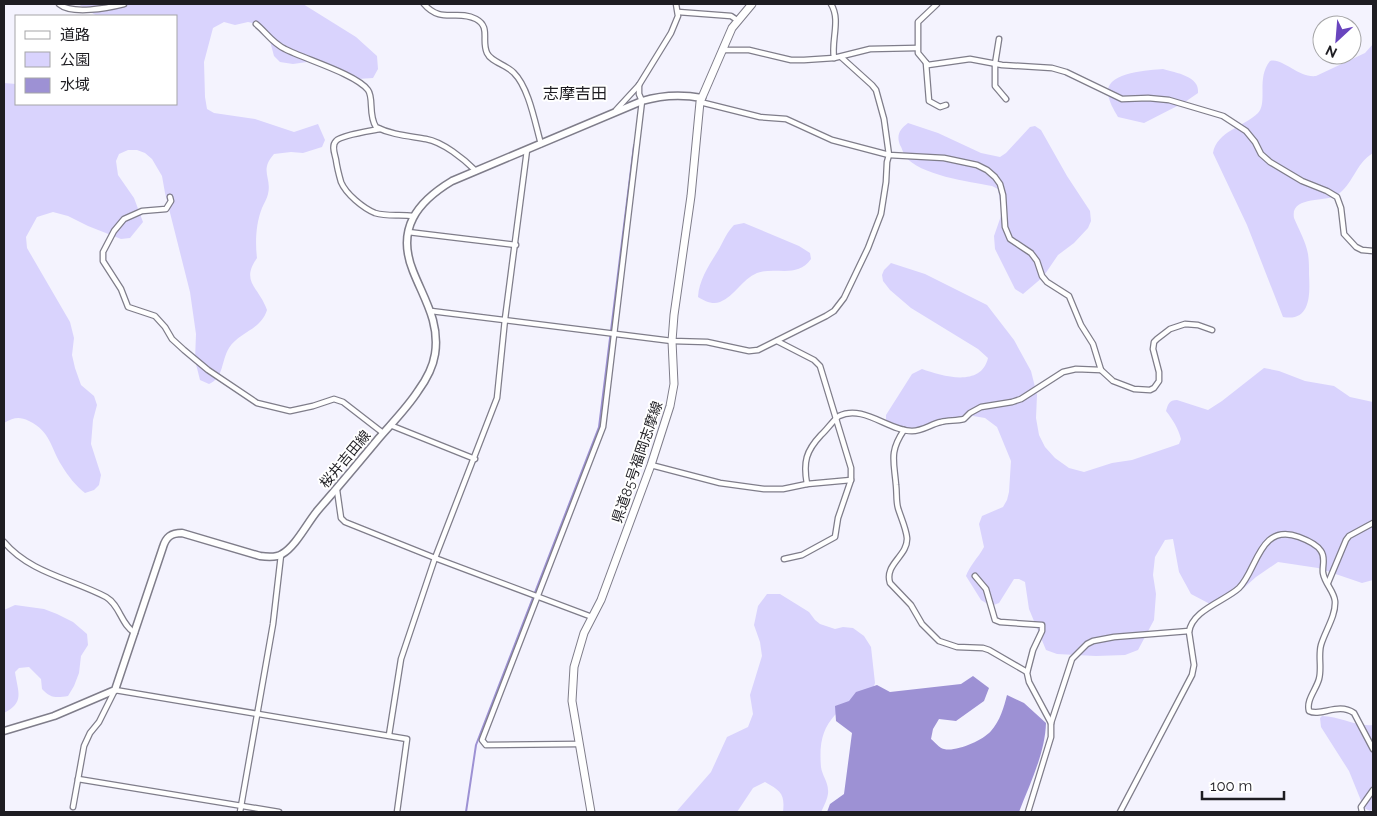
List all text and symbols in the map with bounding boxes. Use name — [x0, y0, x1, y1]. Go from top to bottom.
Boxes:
legend — [15, 15, 178, 105]
north arrow — [1312, 15, 1362, 65]
text: 道路 — [60, 26, 90, 44]
text: N — [1323, 42, 1340, 61]
text: 公園 — [60, 51, 90, 69]
text: 水域 — [60, 76, 90, 94]
district label: 志摩吉田 — [543, 84, 607, 103]
street label: 県道85号福岡志摩線 — [609, 399, 665, 525]
street label: 桜井吉田線 — [316, 427, 374, 491]
scale bar — [1202, 768, 1284, 800]
text: 100 m — [1210, 777, 1252, 795]

